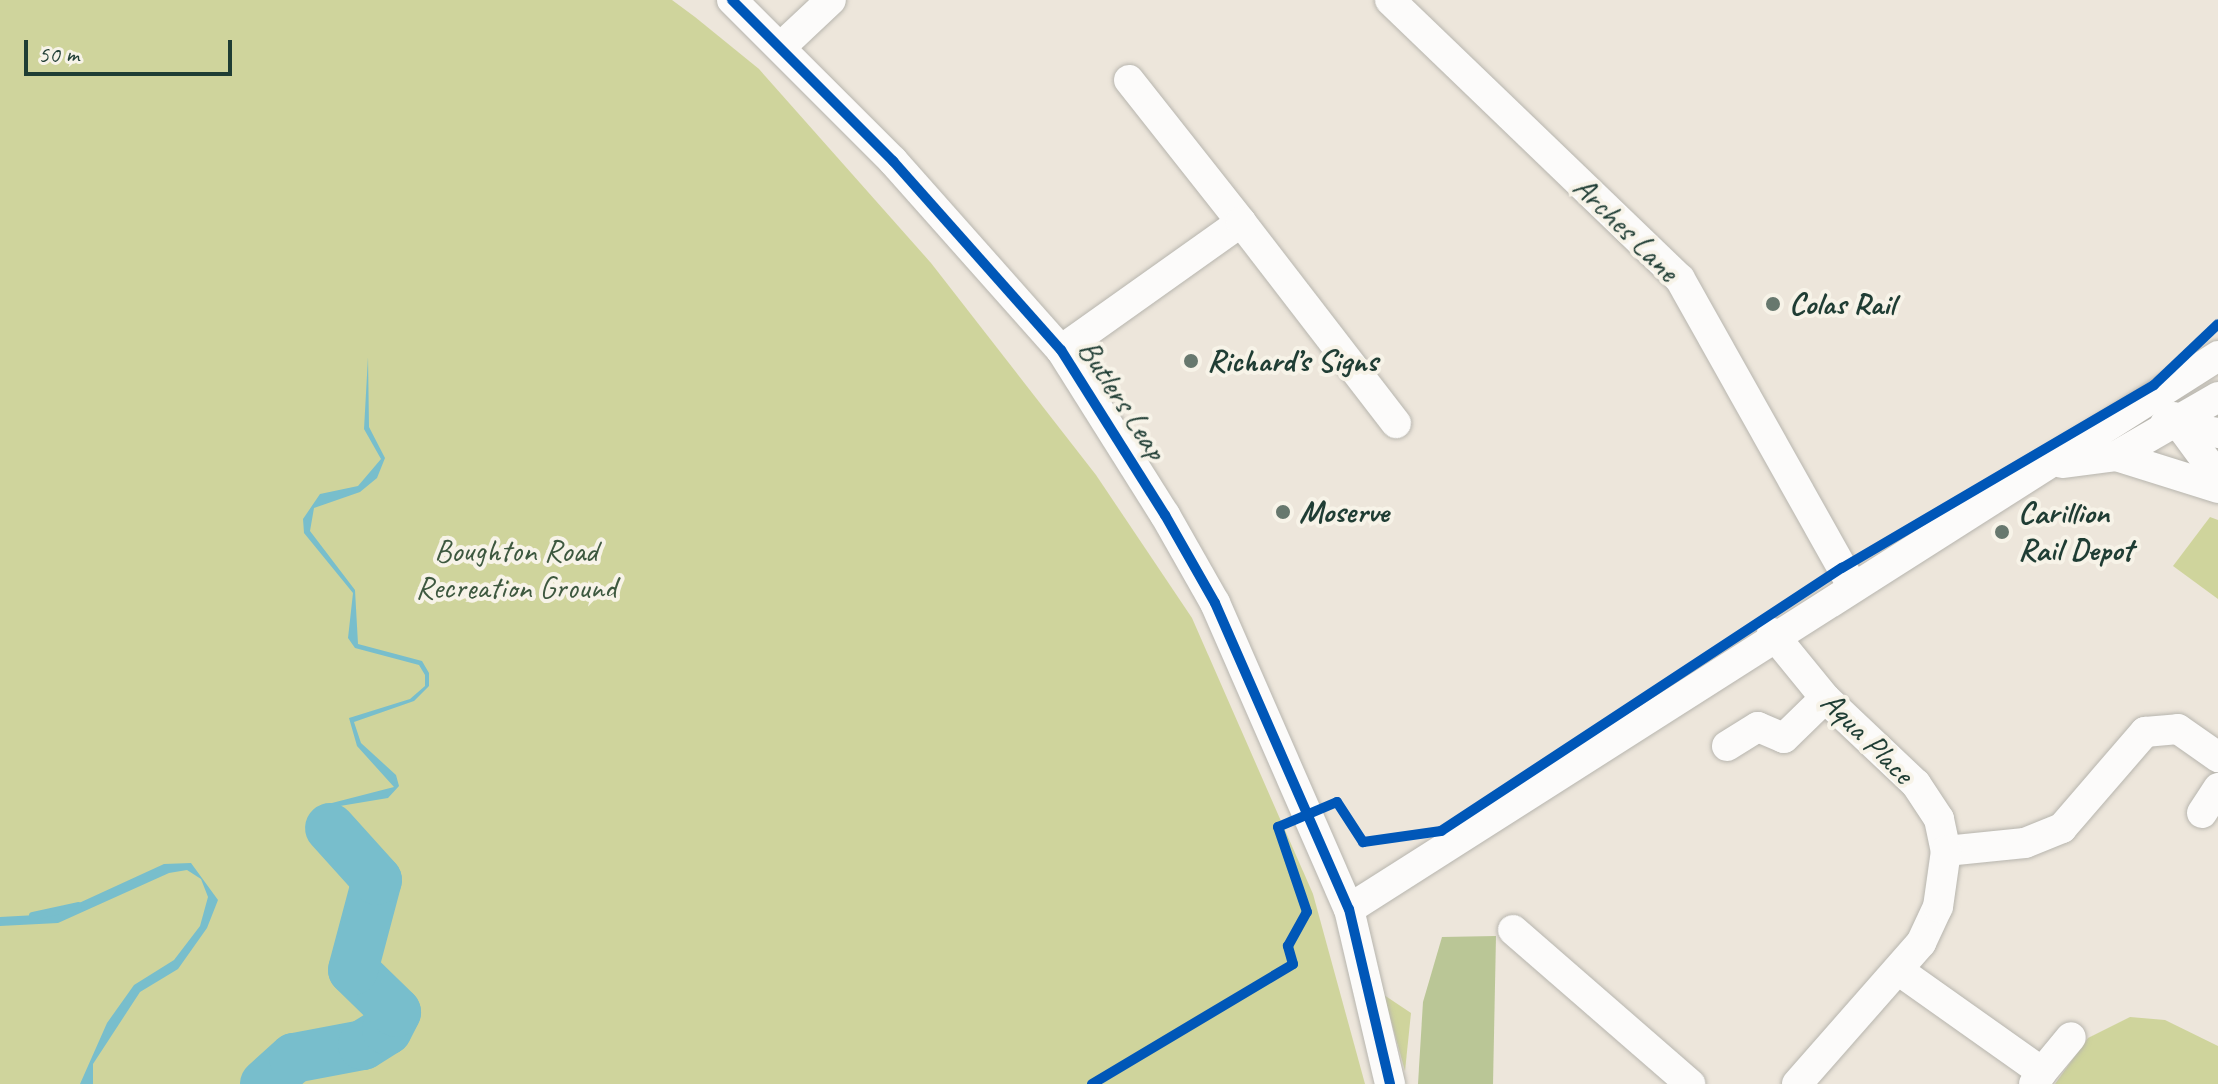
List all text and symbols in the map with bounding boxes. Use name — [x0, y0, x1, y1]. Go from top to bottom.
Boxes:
scale bar — [28, 24, 236, 74]
text: 50 m — [38, 39, 79, 69]
street label: Arches Lane — [1565, 168, 1687, 290]
place label: Colas Rail — [1789, 285, 1897, 323]
marker: Colas Rail — [1764, 295, 1782, 313]
street label: Butlers Leap — [1069, 333, 1175, 467]
place label: Richard’s Signs — [1207, 342, 1378, 380]
marker: Richard’s Signs — [1182, 352, 1200, 370]
place label: Moserve — [1299, 493, 1389, 531]
place label: Carillion Rail Depot — [2018, 495, 2133, 570]
marker: Moserve — [1274, 503, 1292, 521]
marker: Carillion Rail Depot — [1993, 523, 2011, 541]
park label: Boughton Road Recreation Ground — [416, 533, 616, 608]
street label: Aqua Place — [1812, 683, 1922, 793]

